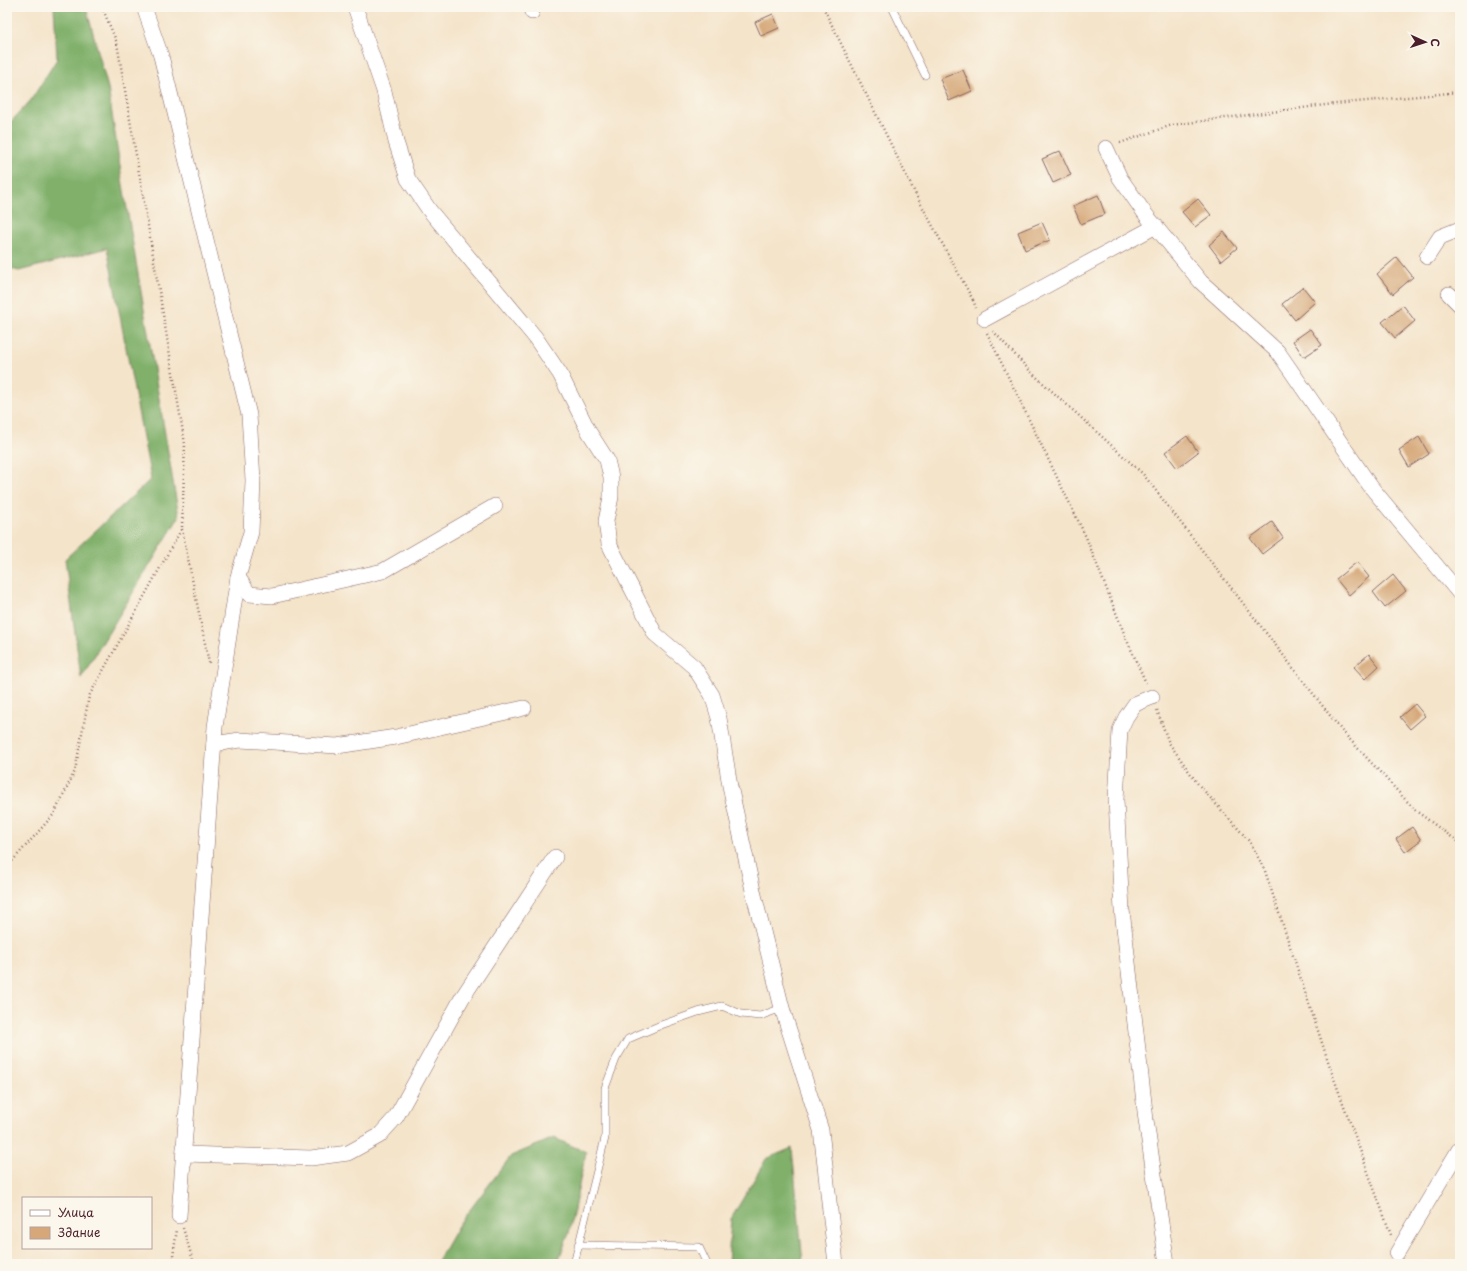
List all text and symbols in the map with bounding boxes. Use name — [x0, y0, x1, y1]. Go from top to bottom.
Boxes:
north arrow — [1405, 22, 1445, 62]
text: С — [1427, 38, 1444, 47]
legend — [22, 1197, 152, 1249]
text: Улица — [58, 1203, 94, 1221]
text: Здание — [58, 1223, 100, 1241]

